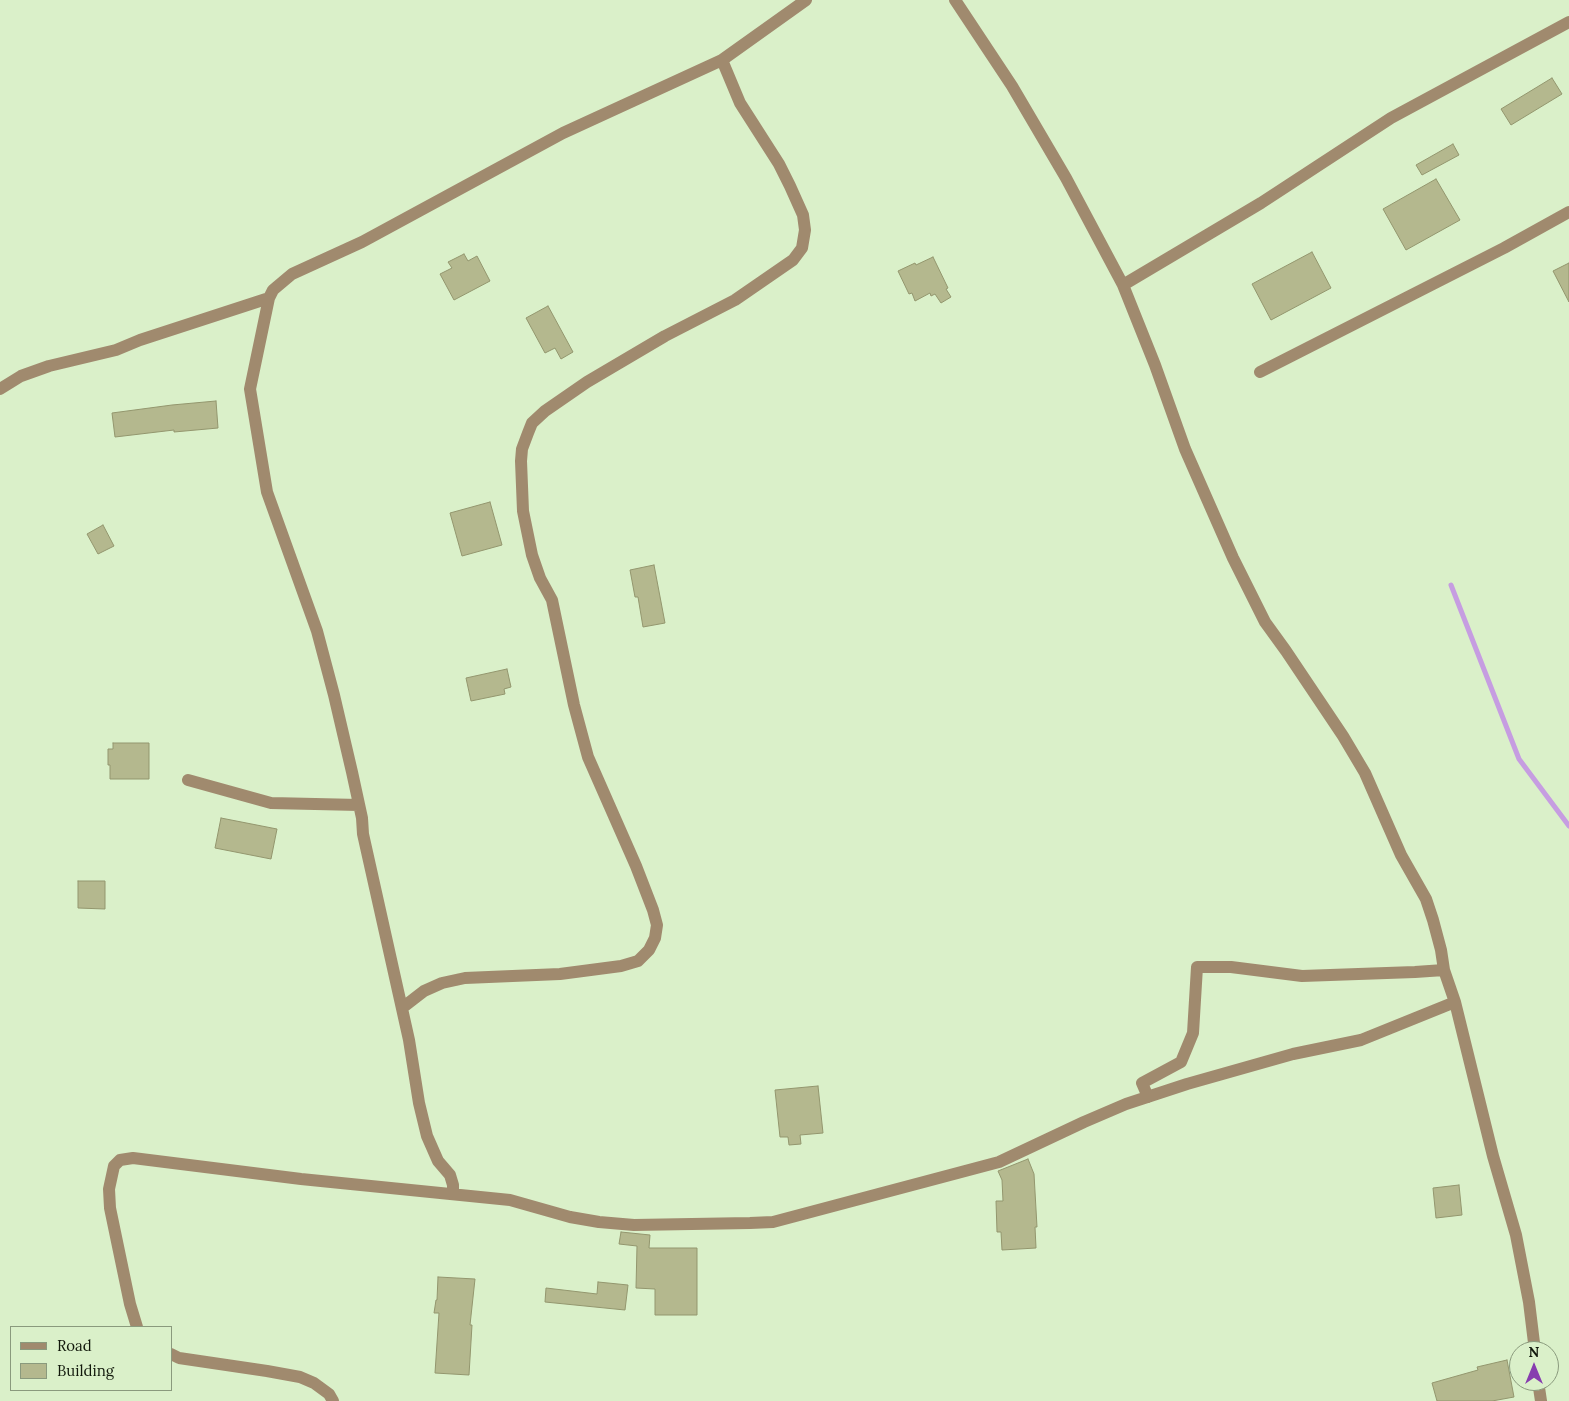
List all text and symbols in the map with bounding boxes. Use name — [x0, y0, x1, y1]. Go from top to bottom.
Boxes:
legend — [10, 1326, 172, 1391]
text: Road — [57, 1336, 92, 1355]
north arrow — [1509, 1341, 1559, 1391]
text: N — [1529, 1343, 1539, 1361]
text: Building — [57, 1361, 114, 1380]

